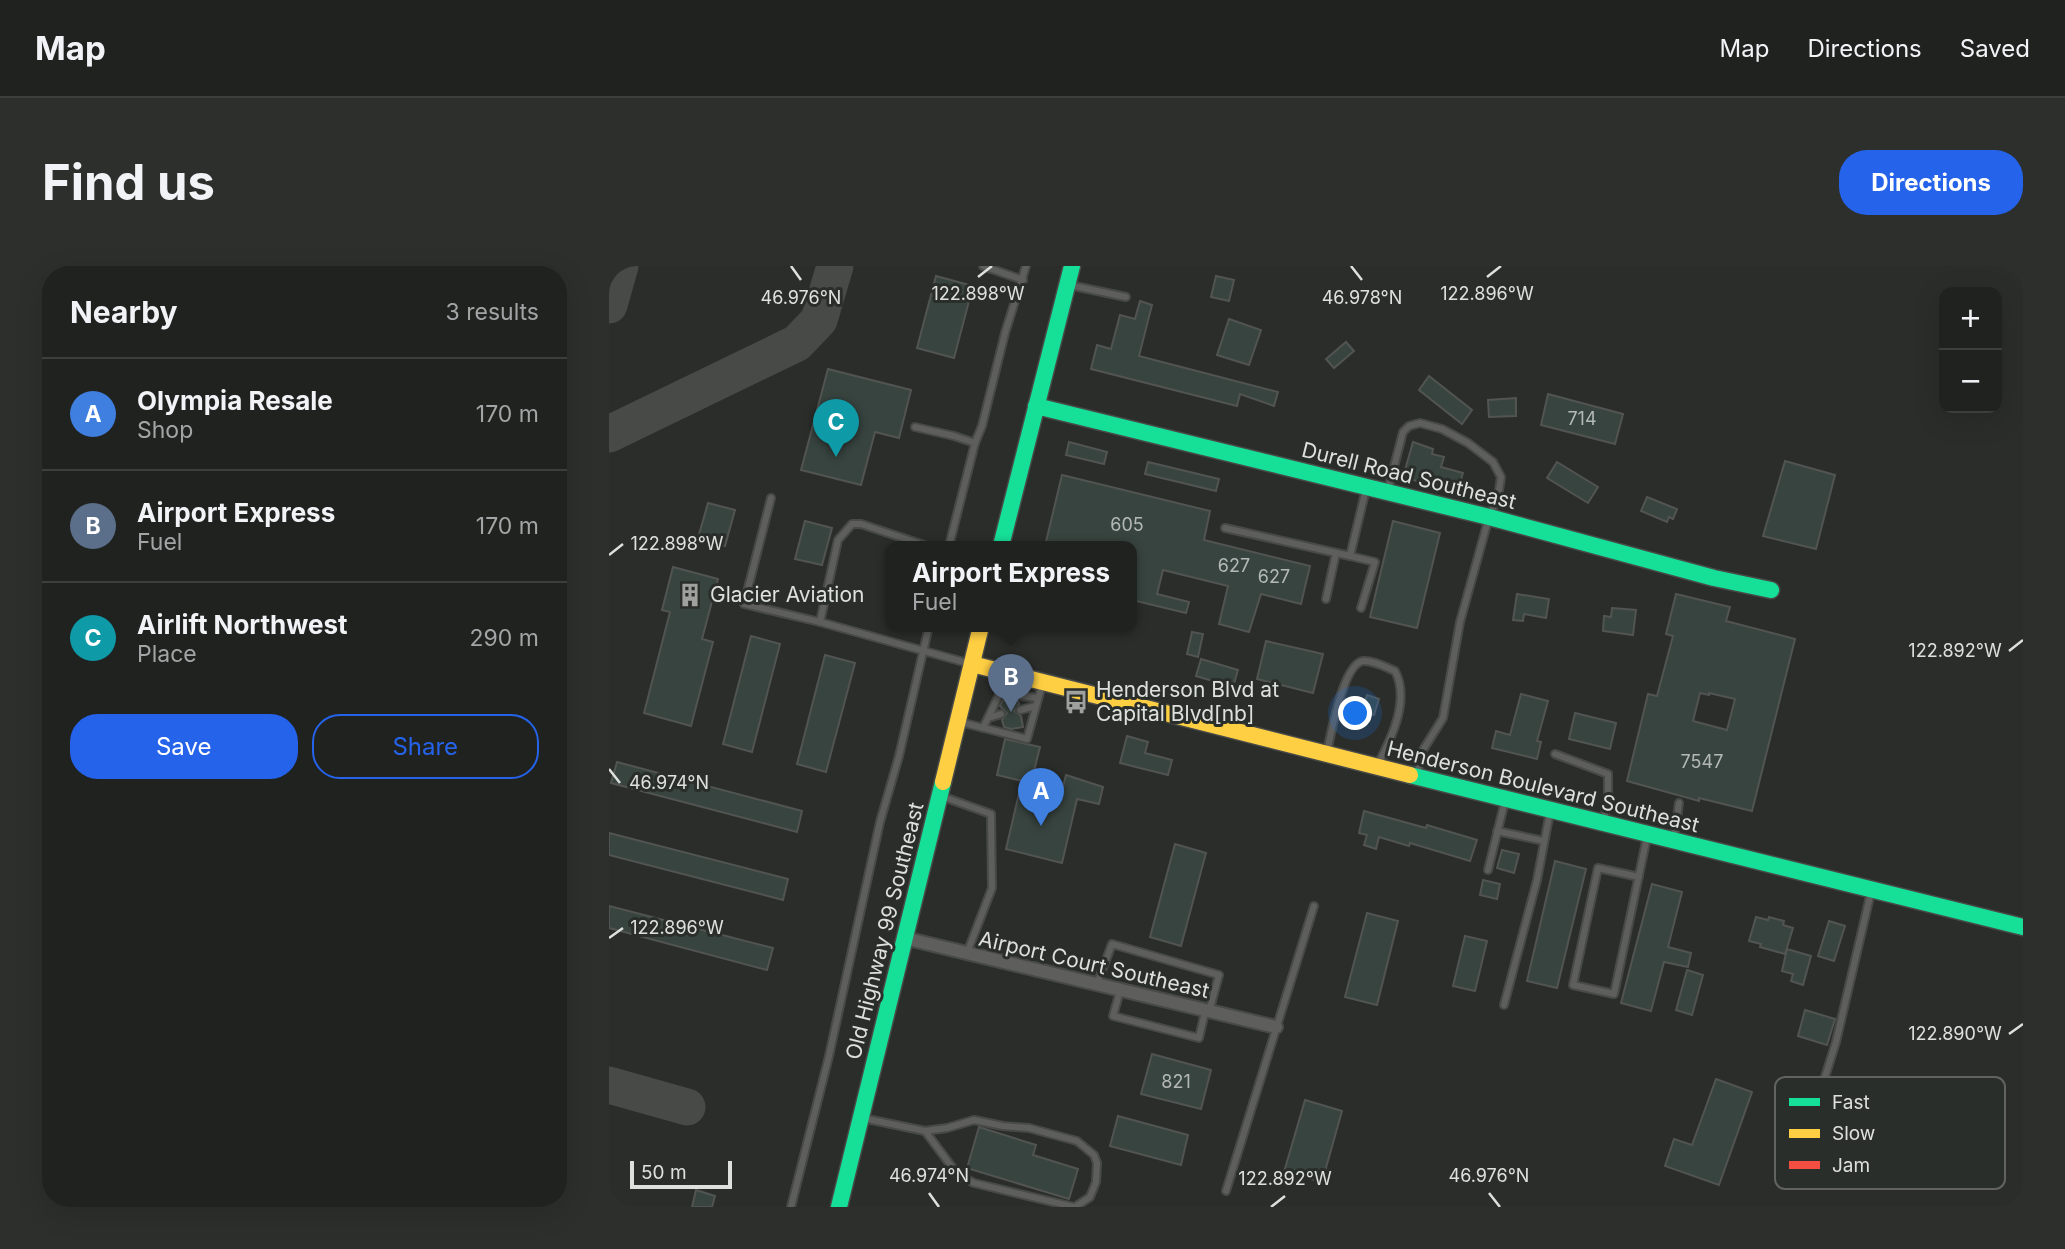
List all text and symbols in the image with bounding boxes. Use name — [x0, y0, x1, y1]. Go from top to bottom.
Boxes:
text: Map — [35, 28, 106, 68]
text: Map — [1720, 34, 1769, 63]
text: Directions — [1807, 34, 1922, 63]
text: Saved — [1960, 34, 2030, 63]
button: Directions — [1839, 150, 2023, 215]
text: Find us — [42, 153, 215, 212]
text: 122.898°W — [931, 283, 1025, 304]
text: 122.896°W — [1440, 283, 1534, 304]
text: 46.976°N — [761, 287, 841, 308]
text: 46.978°N — [1322, 287, 1402, 308]
map controls — [1939, 287, 2002, 413]
button: + — [1939, 287, 2002, 350]
text: Nearby — [70, 294, 178, 330]
text: 3 results — [446, 298, 539, 326]
button: − — [1939, 350, 2002, 413]
text: Olympia Resale — [137, 385, 333, 416]
pin: C — [813, 399, 859, 457]
text: A — [84, 400, 102, 428]
text: 170 m — [476, 400, 539, 428]
house number: 714 — [1567, 408, 1597, 429]
text: Shop — [137, 416, 193, 444]
street label: Durell Road Southeast — [1299, 437, 1519, 514]
text: Airport Express — [137, 497, 335, 528]
text: B — [85, 512, 101, 540]
text: 170 m — [476, 512, 539, 540]
house number: 605 — [1110, 514, 1144, 535]
text: Fuel — [137, 528, 182, 556]
text: 122.898°W — [630, 533, 724, 554]
popup — [885, 541, 1137, 632]
house number: 627 — [1218, 555, 1250, 576]
text: Airport Express — [912, 557, 1110, 588]
house number: 627 — [1258, 566, 1290, 587]
building icon: Glacier Aviation — [676, 581, 704, 609]
place label: Glacier Aviation — [710, 582, 864, 607]
text: Fuel — [912, 588, 957, 616]
text: Airlift Northwest — [137, 609, 348, 640]
text: C — [84, 624, 102, 652]
text: 290 m — [470, 624, 539, 652]
text: Place — [137, 640, 197, 668]
text: 122.892°W — [1908, 640, 2002, 661]
pin: B — [988, 654, 1034, 712]
place label: Henderson Blvd at Capital Blvd[nb] — [1096, 677, 1279, 726]
bus stop icon: Henderson Blvd at Capital Blvd[nb] — [1062, 688, 1090, 716]
your location — [1338, 696, 1372, 730]
button: Save — [70, 714, 298, 779]
button: Share — [312, 714, 539, 779]
street label: Henderson Boulevard Southeast — [1385, 736, 1702, 837]
house number: 7547 — [1681, 751, 1723, 772]
pin: A — [1018, 768, 1064, 826]
text: 46.974°N — [629, 772, 709, 793]
street label: Old Highway 99 Southeast — [840, 800, 929, 1062]
text: 122.896°W — [630, 917, 724, 938]
street label: Airport Court Southeast — [976, 926, 1212, 1003]
text: 122.890°W — [1908, 1023, 2002, 1044]
house number: 821 — [1161, 1071, 1191, 1092]
legend — [1775, 1077, 2005, 1189]
text: Fast — [1832, 1091, 1870, 1114]
text: Slow — [1832, 1122, 1875, 1145]
text: Jam — [1832, 1154, 1870, 1177]
scale bar — [630, 1158, 731, 1190]
text: 50 m — [641, 1161, 687, 1184]
text: 46.974°N — [889, 1165, 969, 1186]
text: 46.976°N — [1449, 1165, 1529, 1186]
text: 122.892°W — [1238, 1168, 1332, 1189]

